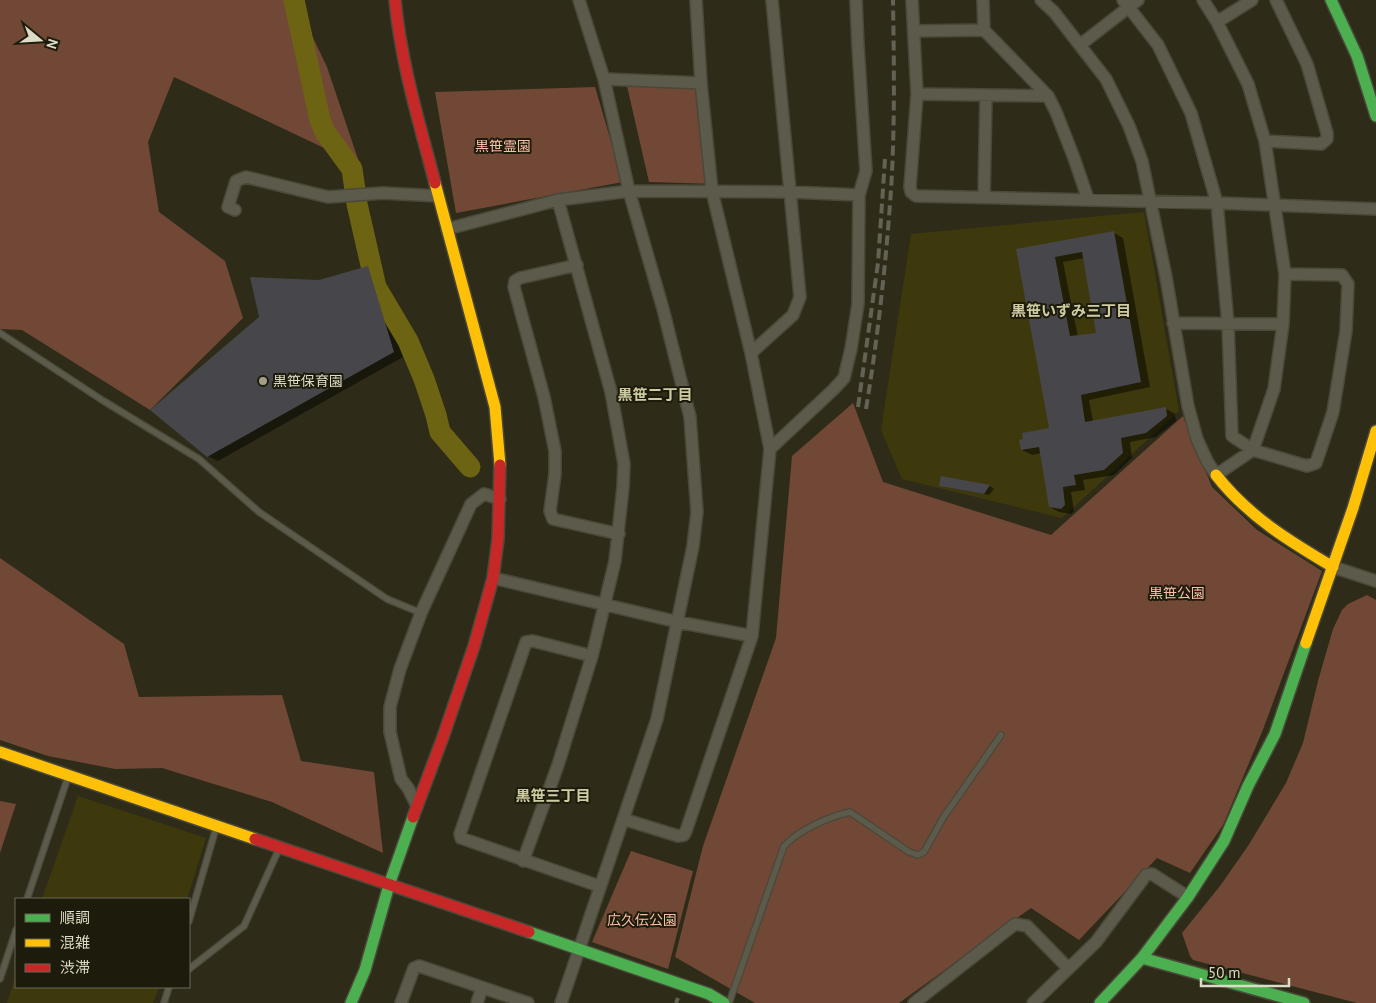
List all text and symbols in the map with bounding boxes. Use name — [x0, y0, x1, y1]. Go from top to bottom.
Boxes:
north arrow — [15, 15, 65, 65]
text: N — [42, 37, 62, 51]
park label: 黒笹霊園 — [475, 137, 531, 155]
district label: 黒笹いずみ三丁目 — [1011, 301, 1131, 320]
place label: 黒笹保育園 — [273, 372, 343, 390]
marker: 黒笹保育園 — [257, 375, 269, 387]
district label: 黒笹二丁目 — [617, 385, 693, 404]
park label: 黒笹公園 — [1149, 584, 1205, 602]
district label: 黒笹三丁目 — [515, 786, 591, 805]
legend — [15, 898, 190, 988]
text: 順調 — [60, 908, 90, 927]
park label: 広久伝公園 — [607, 911, 677, 929]
text: 混雑 — [60, 933, 90, 952]
scale bar — [1201, 956, 1288, 988]
text: 渋滞 — [60, 958, 90, 977]
text: 50 m — [1208, 963, 1241, 982]

